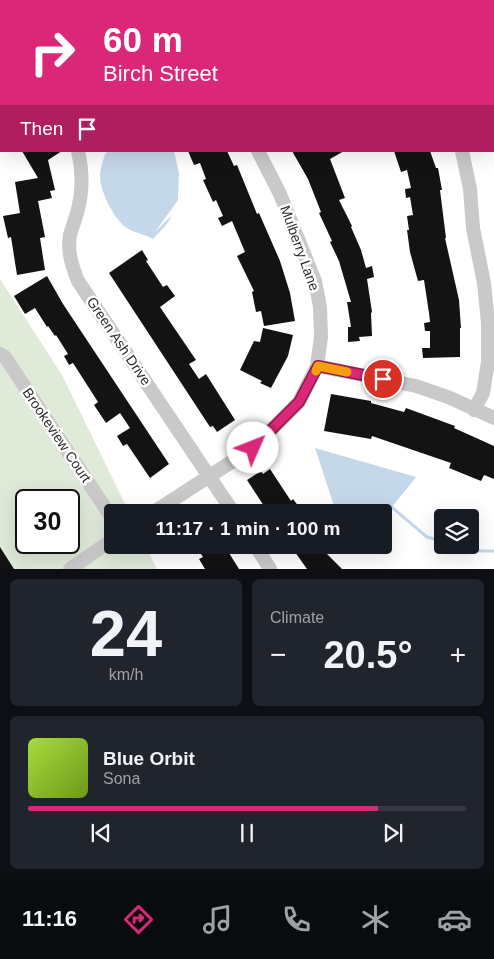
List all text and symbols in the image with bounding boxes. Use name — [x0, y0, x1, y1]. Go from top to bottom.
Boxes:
icon: right — [20, 20, 85, 85]
text: 60 m — [103, 20, 183, 59]
text: Birch Street — [103, 61, 218, 86]
icon: arrive — [73, 115, 101, 143]
text: Then — [20, 118, 63, 139]
street label: Mulberry Lane — [277, 203, 323, 293]
street label: Green Ash Drive — [84, 294, 154, 388]
pin — [362, 358, 404, 400]
icon: arrive — [369, 365, 397, 393]
street label: Brookeview Court — [19, 385, 95, 485]
position arrow — [226, 421, 278, 473]
speed limit sign: 30 — [15, 489, 80, 554]
map controls — [434, 509, 479, 554]
button: layers — [434, 509, 479, 554]
text: 11:17 · 1 min · 100 m — [156, 518, 340, 539]
text: 24 — [90, 597, 162, 670]
text: Climate — [270, 609, 324, 626]
text: 20.5° — [323, 634, 413, 676]
text: − — [270, 639, 286, 670]
text: + — [450, 639, 466, 670]
text: km/h — [109, 666, 143, 683]
text: Blue Orbit — [103, 748, 195, 769]
text: Sona — [103, 770, 140, 787]
icon: previous — [87, 819, 115, 847]
icon: pause — [233, 819, 261, 847]
icon: next — [379, 819, 407, 847]
icon: directions — [121, 902, 156, 937]
icon: music — [200, 902, 235, 937]
icon: phone — [279, 902, 314, 937]
icon: climate — [358, 902, 393, 937]
icon: car — [437, 902, 472, 937]
text: 11:16 — [22, 906, 77, 931]

